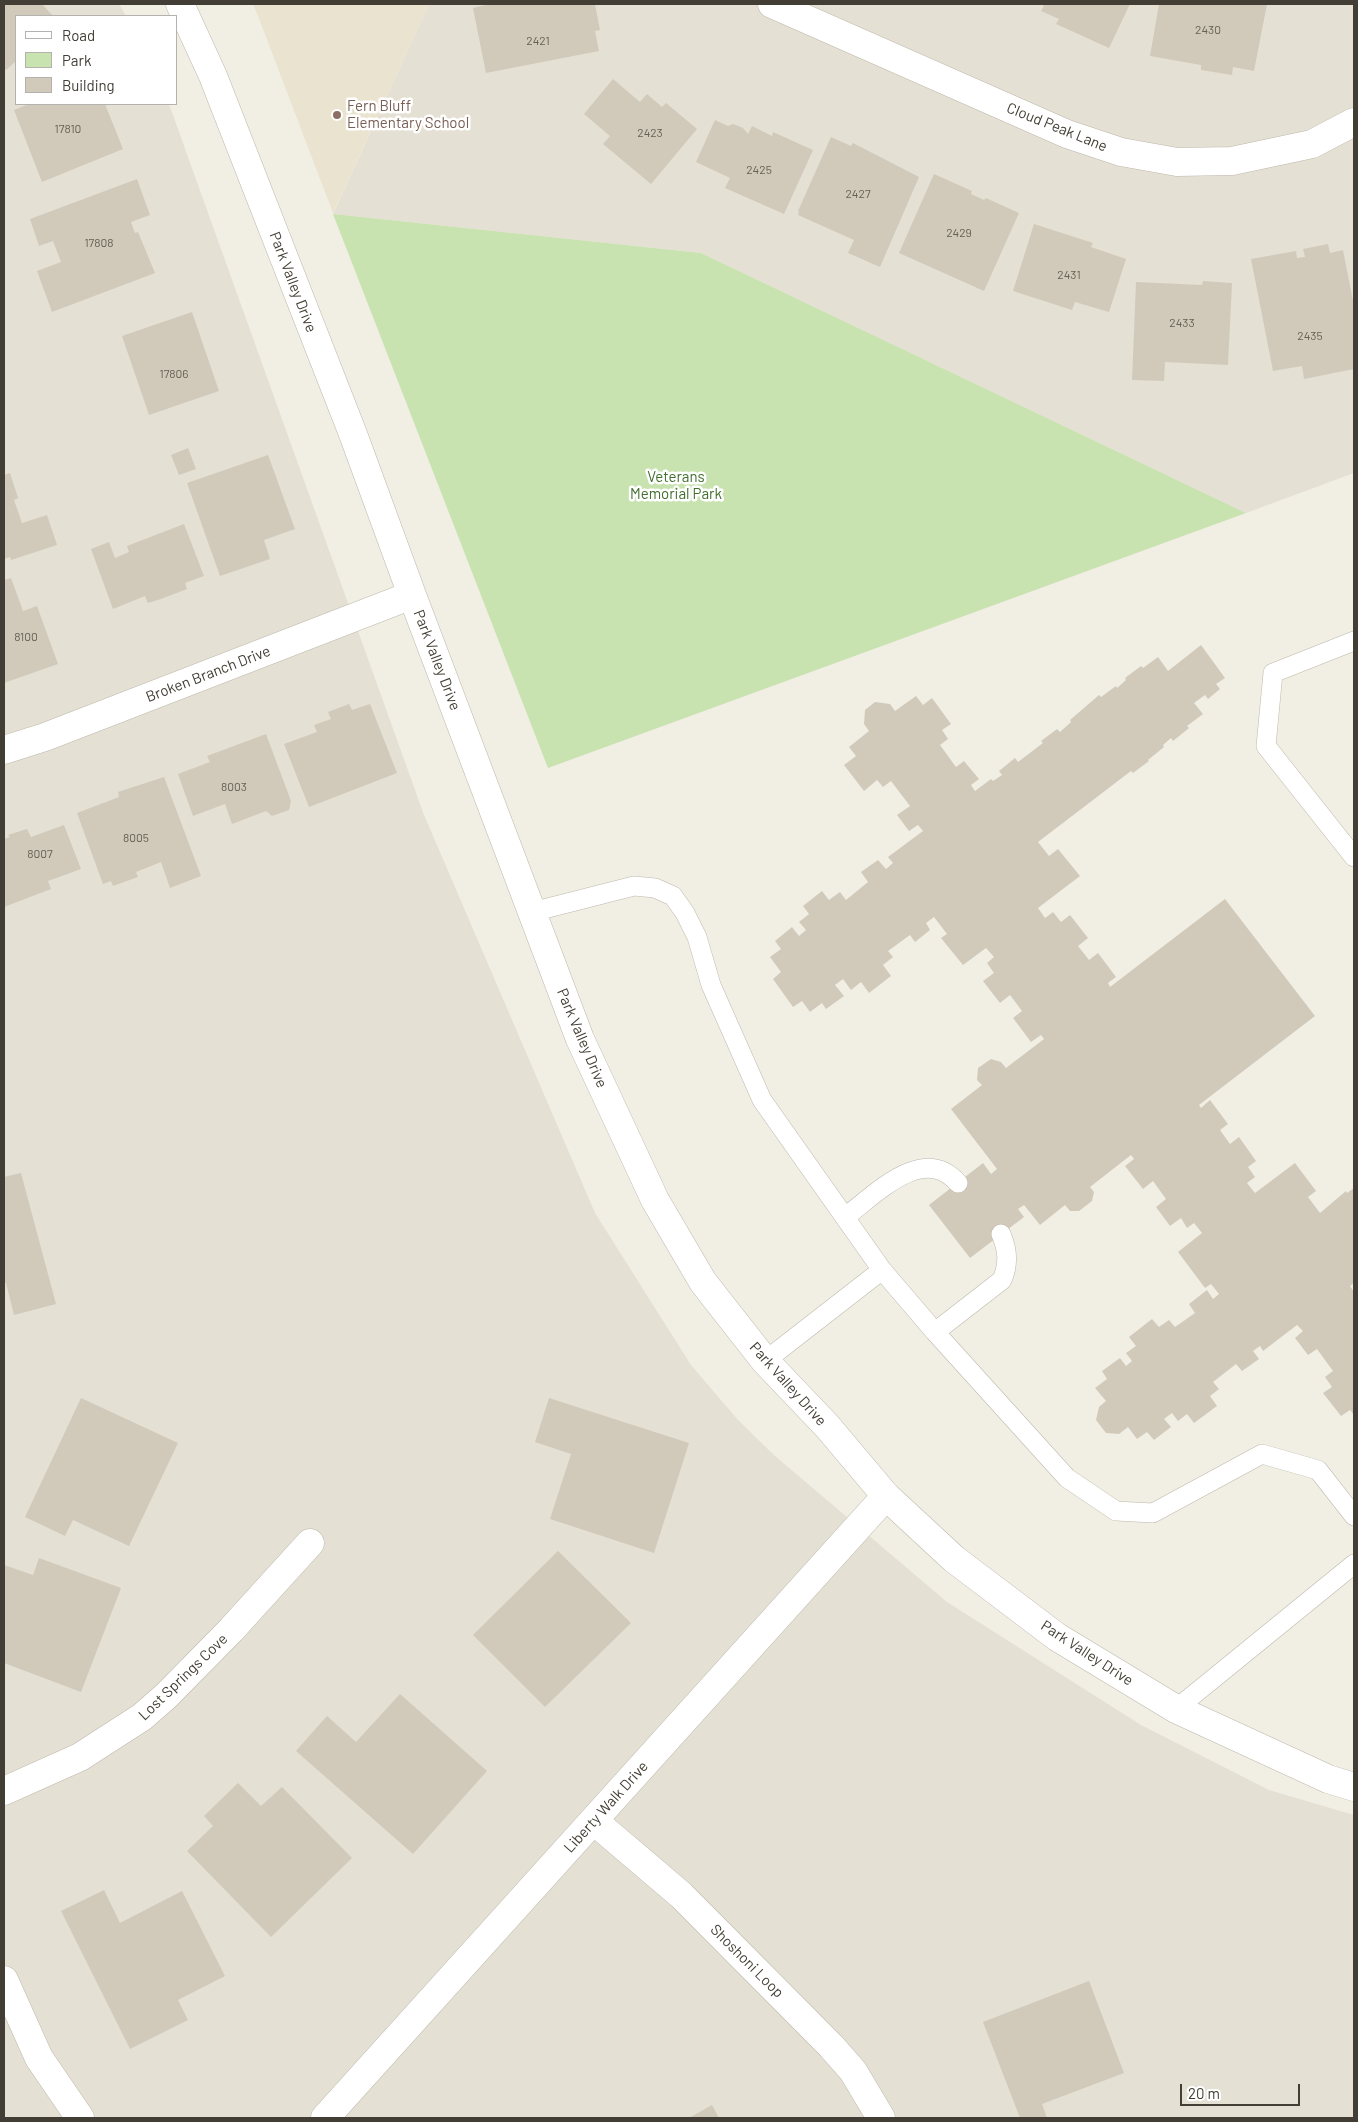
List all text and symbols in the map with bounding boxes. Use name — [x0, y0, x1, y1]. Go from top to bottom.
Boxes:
legend — [15, 15, 178, 105]
house number: 2430 — [1195, 23, 1221, 37]
text: Road — [62, 26, 95, 44]
house number: 2421 — [526, 34, 550, 48]
text: Park — [62, 51, 91, 69]
text: Building — [62, 76, 115, 94]
place label: Fern Bluff Elementary School — [347, 97, 469, 132]
street label: Cloud Peak Lane — [1004, 99, 1110, 155]
marker: Fern Bluff Elementary School — [331, 109, 343, 121]
house number: 17810 — [55, 122, 81, 136]
house number: 2423 — [637, 126, 663, 140]
house number: 2425 — [746, 163, 772, 177]
house number: 2427 — [845, 187, 871, 201]
house number: 2429 — [946, 226, 972, 240]
street label: Park Valley Drive — [266, 229, 320, 335]
house number: 17808 — [84, 236, 114, 250]
house number: 2431 — [1057, 268, 1081, 282]
house number: 2433 — [1169, 316, 1195, 330]
house number: 2435 — [1297, 329, 1323, 343]
house number: 17806 — [159, 367, 189, 381]
park label: Veterans Memorial Park — [630, 468, 722, 503]
street label: Park Valley Drive — [410, 607, 464, 713]
house number: 8100 — [14, 630, 38, 644]
street label: Broken Branch Drive — [143, 642, 273, 706]
house number: 8003 — [221, 780, 247, 794]
house number: 8005 — [123, 831, 149, 845]
house number: 8007 — [27, 847, 53, 861]
street label: Park Valley Drive — [553, 986, 611, 1090]
street label: Park Valley Drive — [746, 1338, 830, 1430]
street label: Park Valley Drive — [1038, 1617, 1136, 1689]
street label: Lost Springs Cove — [135, 1630, 231, 1724]
street label: Liberty Walk Drive — [560, 1758, 652, 1856]
street label: Shoshoni Loop — [707, 1921, 787, 2001]
scale bar — [1183, 2074, 1303, 2106]
text: 20 m — [1188, 2084, 1220, 2102]

